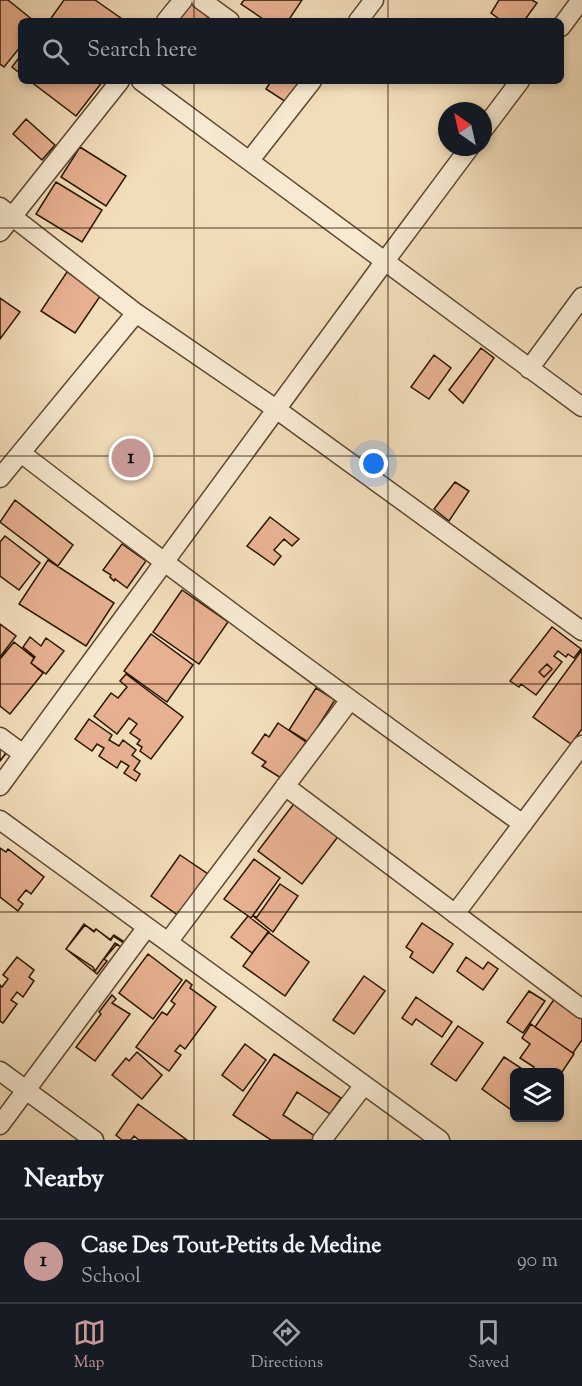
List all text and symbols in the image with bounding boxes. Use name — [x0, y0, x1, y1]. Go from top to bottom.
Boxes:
search box — [18, 18, 564, 84]
icon: search — [39, 35, 72, 68]
text: Search here — [87, 35, 197, 67]
north arrow — [438, 102, 492, 156]
pin: 1 — [112, 436, 150, 480]
your location — [359, 449, 388, 478]
map controls — [510, 1068, 564, 1122]
button: layers — [510, 1068, 564, 1122]
text: Nearby — [24, 1161, 104, 1198]
text: Case Des Tout-Petits de Medine — [81, 1231, 382, 1263]
text: 1 — [40, 1247, 47, 1276]
text: 90 m — [517, 1247, 558, 1276]
text: School — [81, 1263, 141, 1292]
tab: Map — [73, 1316, 106, 1375]
tab: Directions — [251, 1316, 323, 1375]
tab: Saved — [468, 1316, 509, 1375]

